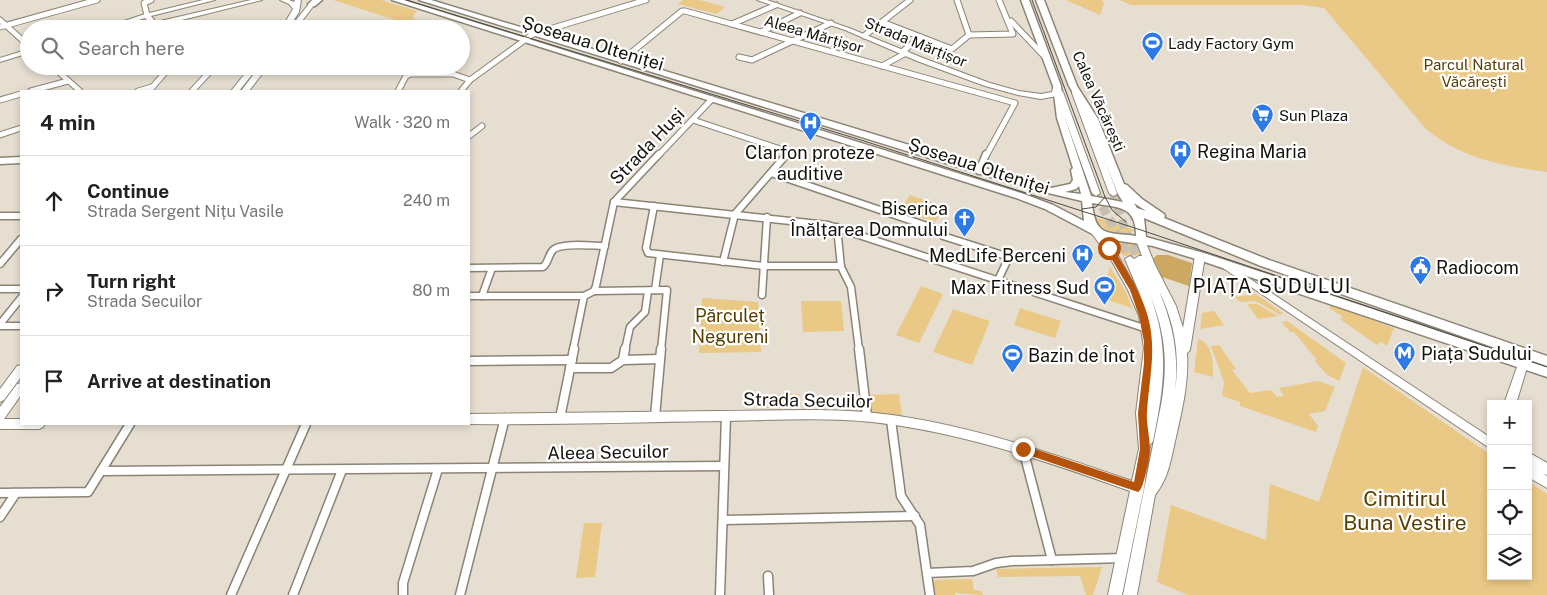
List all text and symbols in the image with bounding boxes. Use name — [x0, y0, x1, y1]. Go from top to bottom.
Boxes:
street label: Șoseaua Olteniței — [520, 11, 666, 75]
street label: Aleea Mărțișor — [762, 12, 866, 56]
street label: Strada Mărțișor — [862, 14, 970, 70]
search box — [20, 20, 470, 75]
sports icon: Lady Factory Gym — [1140, 31, 1164, 62]
icon: search — [38, 34, 66, 62]
place label: Lady Factory Gym — [1168, 35, 1294, 52]
text: Search here — [78, 37, 185, 59]
street label: Calea Văcărești — [1069, 48, 1129, 154]
park label: Parcul Natural Văcărești — [1424, 56, 1524, 90]
street label: Strada Huși — [605, 103, 689, 189]
supermarket icon: Sun Plaza — [1251, 103, 1275, 134]
place label: Sun Plaza — [1279, 107, 1348, 124]
text: 4 min — [40, 110, 95, 135]
hospital icon: Clarfon proteze auditive — [798, 110, 822, 141]
text: Walk · 320 m — [354, 113, 450, 132]
street label: Șoseaua Olteniței — [906, 133, 1052, 199]
hospital icon: Regina Maria — [1169, 139, 1193, 170]
place label: Regina Maria — [1197, 141, 1307, 162]
place label: Clarfon proteze auditive — [745, 142, 875, 184]
text: Continue — [87, 180, 169, 202]
icon: ahead — [40, 187, 68, 215]
text: 240 m — [403, 191, 450, 210]
place label: Biserica Înălțarea Domnului — [789, 198, 948, 240]
text: Strada Sergent Nițu Vasile — [87, 202, 284, 221]
church icon: Biserica Înălțarea Domnului — [952, 206, 976, 237]
route start — [1098, 237, 1121, 260]
hospital icon: MedLife Berceni — [1070, 243, 1094, 274]
place label: MedLife Berceni — [929, 245, 1066, 266]
public building icon: Radiocom — [1408, 255, 1432, 286]
place label: Radiocom — [1436, 257, 1519, 278]
text: Turn right — [87, 270, 176, 292]
district label: PIAȚA SUDULUI — [1192, 274, 1352, 298]
sports icon: Max Fitness Sud — [1093, 275, 1117, 306]
icon: right — [40, 277, 68, 305]
place label: Max Fitness Sud — [950, 277, 1089, 298]
text: 80 m — [412, 281, 450, 300]
text: Strada Secuilor — [87, 292, 202, 311]
park label: Părculeț Negureni — [691, 305, 769, 347]
metro station icon: Piața Sudului — [1393, 341, 1417, 372]
sports icon: Bazin de Înot — [1000, 343, 1024, 374]
place label: Piața Sudului — [1421, 343, 1532, 364]
place label: Bazin de Înot — [1028, 345, 1135, 366]
icon: arrive — [40, 367, 68, 395]
text: Arrive at destination — [87, 370, 271, 392]
street label: Strada Secuilor — [743, 388, 873, 412]
map controls — [1487, 400, 1532, 580]
button: + — [1487, 400, 1532, 445]
route end — [1012, 438, 1035, 461]
street label: Aleea Secuilor — [547, 440, 669, 464]
button: − — [1487, 445, 1532, 490]
park label: Cimitirul Buna Vestire — [1343, 486, 1467, 535]
button: locate — [1487, 490, 1532, 535]
button: layers — [1487, 535, 1532, 580]

